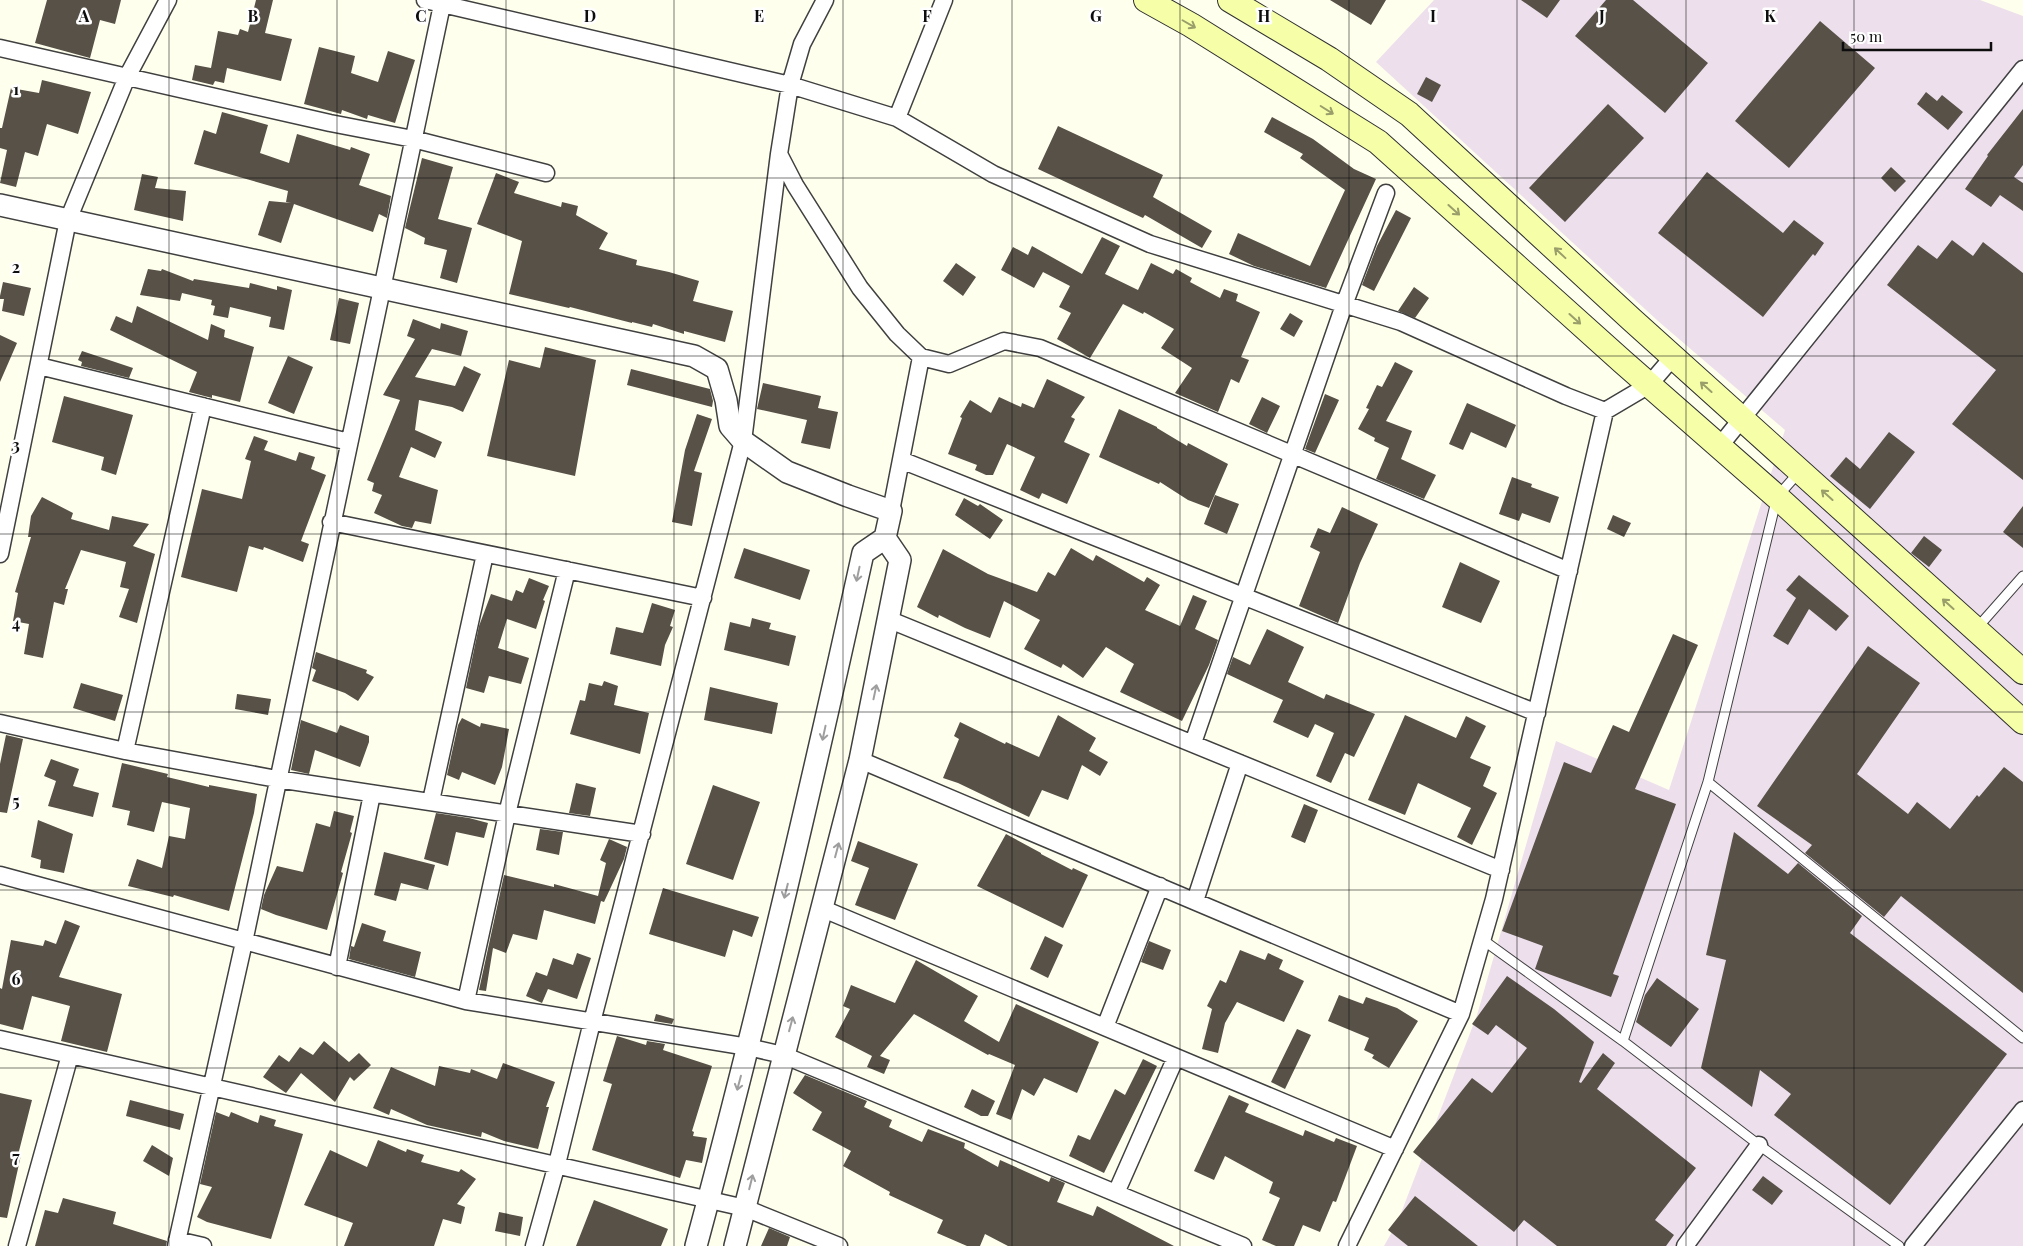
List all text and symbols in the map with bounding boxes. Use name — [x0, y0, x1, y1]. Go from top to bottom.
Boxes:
text: A — [78, 5, 90, 26]
text: B — [248, 5, 259, 26]
text: C — [415, 5, 427, 26]
text: D — [584, 5, 596, 26]
text: E — [754, 5, 764, 26]
text: F — [922, 5, 932, 26]
text: G — [1090, 5, 1102, 26]
text: H — [1258, 5, 1271, 26]
text: I — [1430, 5, 1436, 26]
text: J — [1598, 5, 1605, 26]
text: K — [1764, 5, 1776, 26]
one-way arrow — [1181, 19, 1196, 29]
scale bar — [1843, 20, 1990, 52]
text: 50 m — [1850, 26, 1883, 46]
text: 1 — [13, 78, 19, 99]
one-way arrow — [1319, 106, 1333, 116]
one-way arrow — [1448, 204, 1461, 216]
one-way arrow — [1554, 247, 1567, 259]
text: 2 — [12, 256, 20, 277]
one-way arrow — [1568, 313, 1581, 325]
one-way arrow — [1699, 381, 1712, 393]
text: 3 — [12, 434, 20, 455]
one-way arrow — [1820, 489, 1833, 501]
one-way arrow — [853, 566, 862, 582]
one-way arrow — [1941, 598, 1954, 610]
text: 4 — [12, 612, 20, 633]
one-way arrow — [870, 685, 880, 701]
one-way arrow — [818, 725, 828, 741]
text: 5 — [12, 790, 20, 811]
one-way arrow — [832, 843, 842, 859]
one-way arrow — [781, 883, 790, 899]
text: 6 — [12, 968, 21, 989]
one-way arrow — [787, 1017, 796, 1033]
one-way arrow — [734, 1075, 743, 1091]
text: 7 — [12, 1146, 20, 1167]
one-way arrow — [747, 1174, 756, 1190]

